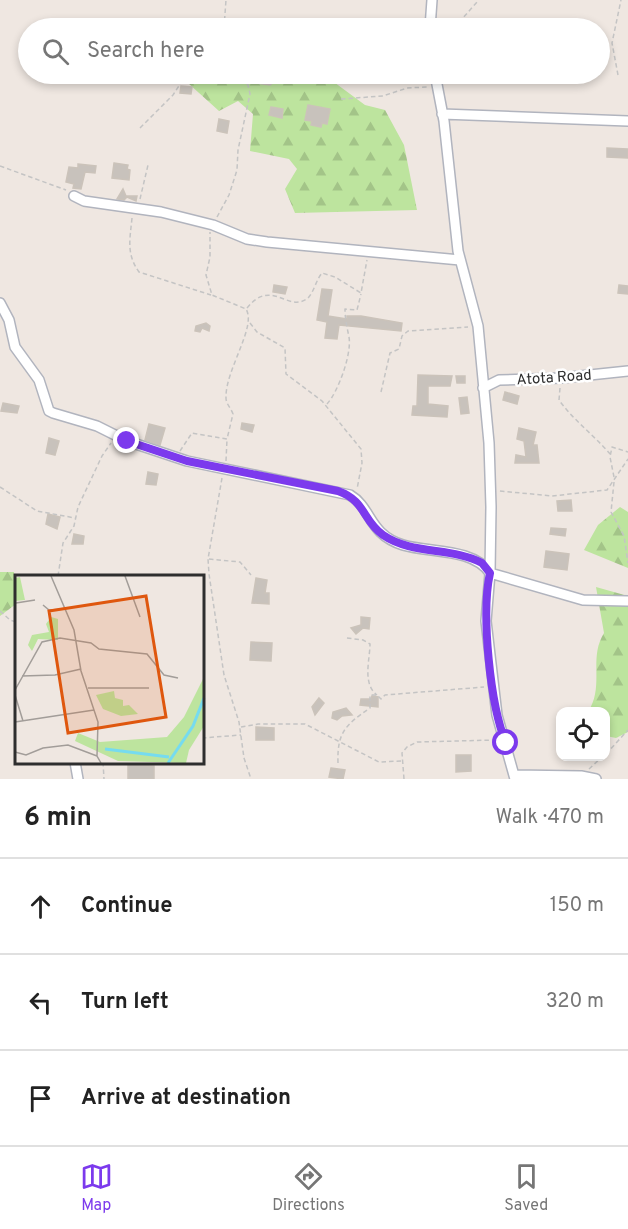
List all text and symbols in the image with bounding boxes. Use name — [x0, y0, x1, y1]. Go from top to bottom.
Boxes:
search box — [18, 18, 610, 84]
icon: search — [39, 35, 72, 68]
text: Search here — [87, 38, 205, 65]
street label: Atota Road — [516, 366, 592, 391]
route end — [113, 427, 139, 453]
inset map — [15, 575, 204, 764]
map controls — [556, 707, 610, 761]
button: locate — [556, 707, 610, 761]
route start — [492, 729, 518, 755]
text: 6 min — [24, 802, 92, 835]
text: Walk · 470 m — [495, 805, 604, 831]
icon: ahead — [24, 890, 57, 923]
text: Continue — [81, 893, 172, 920]
text: 150 m — [550, 893, 604, 919]
icon: left — [24, 986, 57, 1019]
text: Turn left — [81, 989, 169, 1016]
text: 320 m — [546, 989, 604, 1015]
icon: arrive — [24, 1082, 57, 1115]
text: Arrive at destination — [81, 1085, 291, 1112]
tab: Map — [80, 1160, 113, 1216]
tab: Directions — [272, 1160, 345, 1216]
tab: Saved — [504, 1160, 548, 1216]

